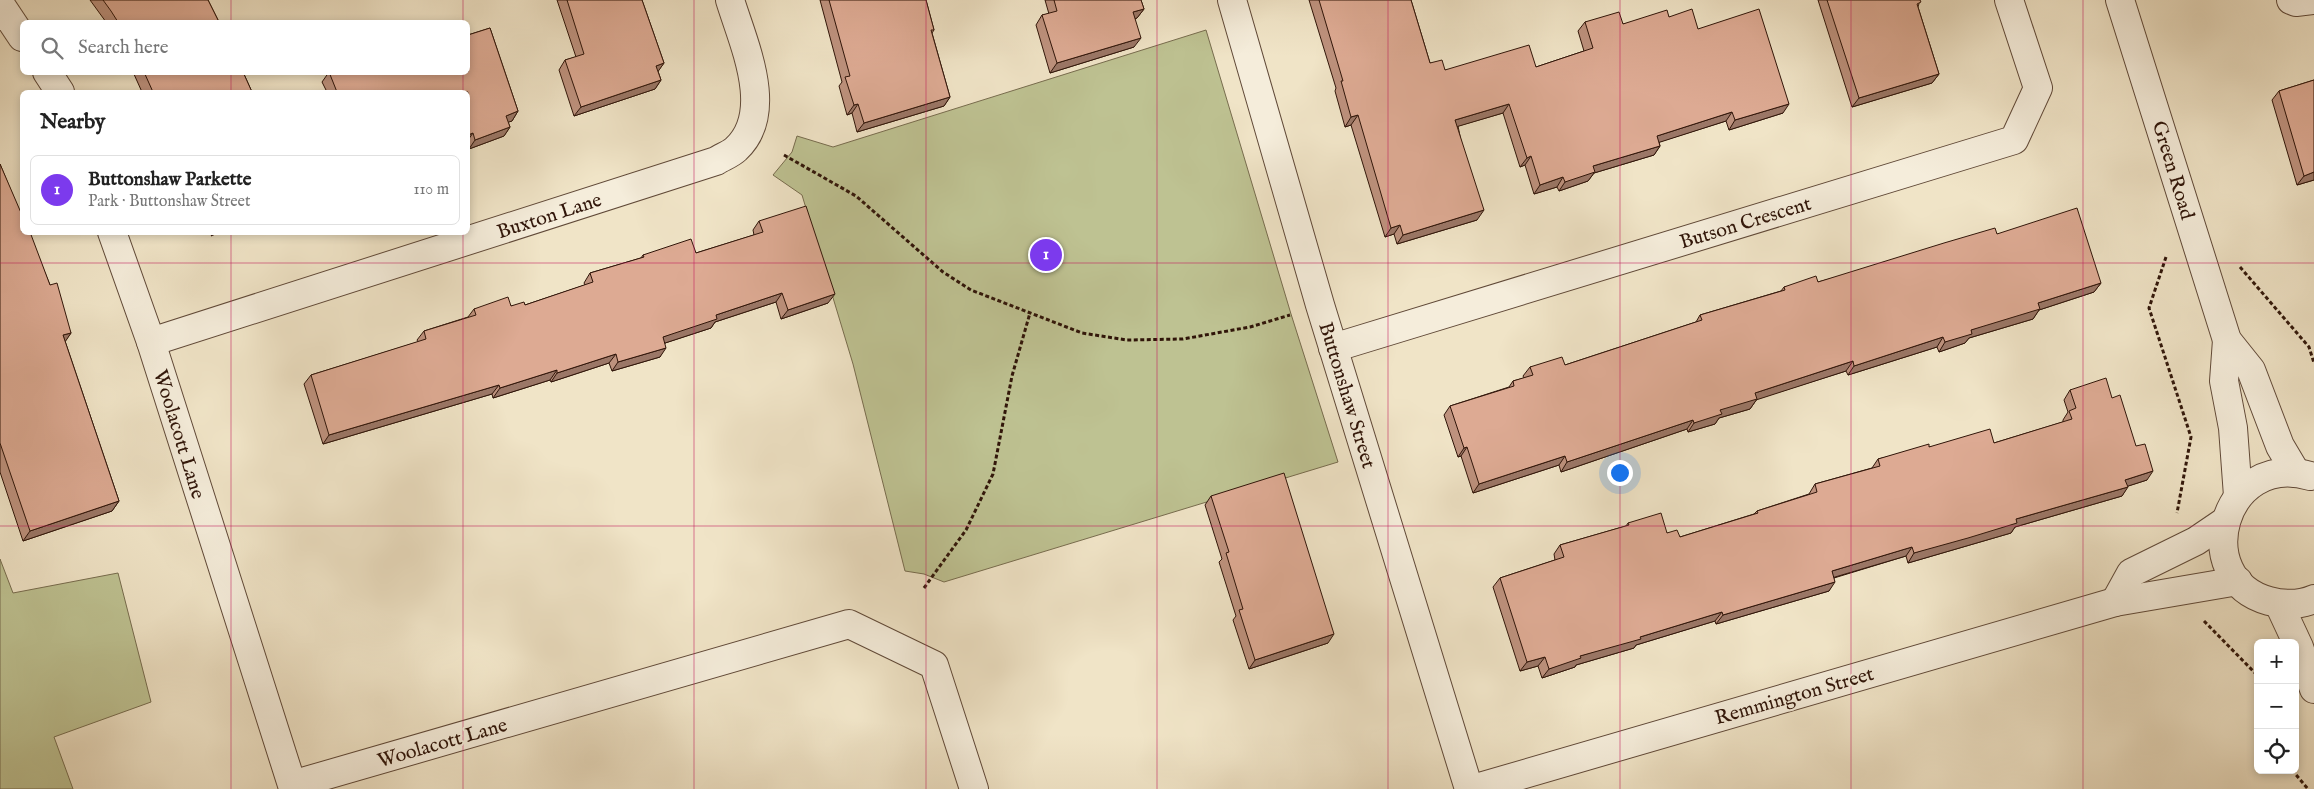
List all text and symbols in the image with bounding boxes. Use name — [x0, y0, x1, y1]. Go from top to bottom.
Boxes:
search box — [20, 20, 470, 75]
icon: search — [38, 34, 66, 62]
text: Search here — [78, 36, 169, 60]
text: Nearby — [40, 109, 105, 136]
street label: Green Road — [2146, 118, 2200, 223]
text: Buttonshaw Parkette — [88, 168, 252, 192]
text: 1 — [54, 180, 60, 200]
text: 110 m — [413, 180, 449, 200]
street label: Buxton Lane — [494, 188, 605, 245]
text: Park · Buttonshaw Street — [88, 192, 250, 212]
street label: Butson Crescent — [1677, 192, 1814, 255]
pin: 1 — [1030, 236, 1062, 274]
street label: Buttonshaw Street — [1312, 319, 1381, 472]
street label: Woolacott Lane — [147, 367, 210, 502]
your location — [1607, 460, 1633, 486]
map controls — [2254, 639, 2299, 774]
button: + — [2254, 639, 2299, 684]
street label: Remmington Street — [1712, 662, 1877, 731]
button: − — [2254, 684, 2299, 729]
street label: Woolacott Lane — [375, 713, 510, 774]
button: locate — [2254, 729, 2299, 774]

